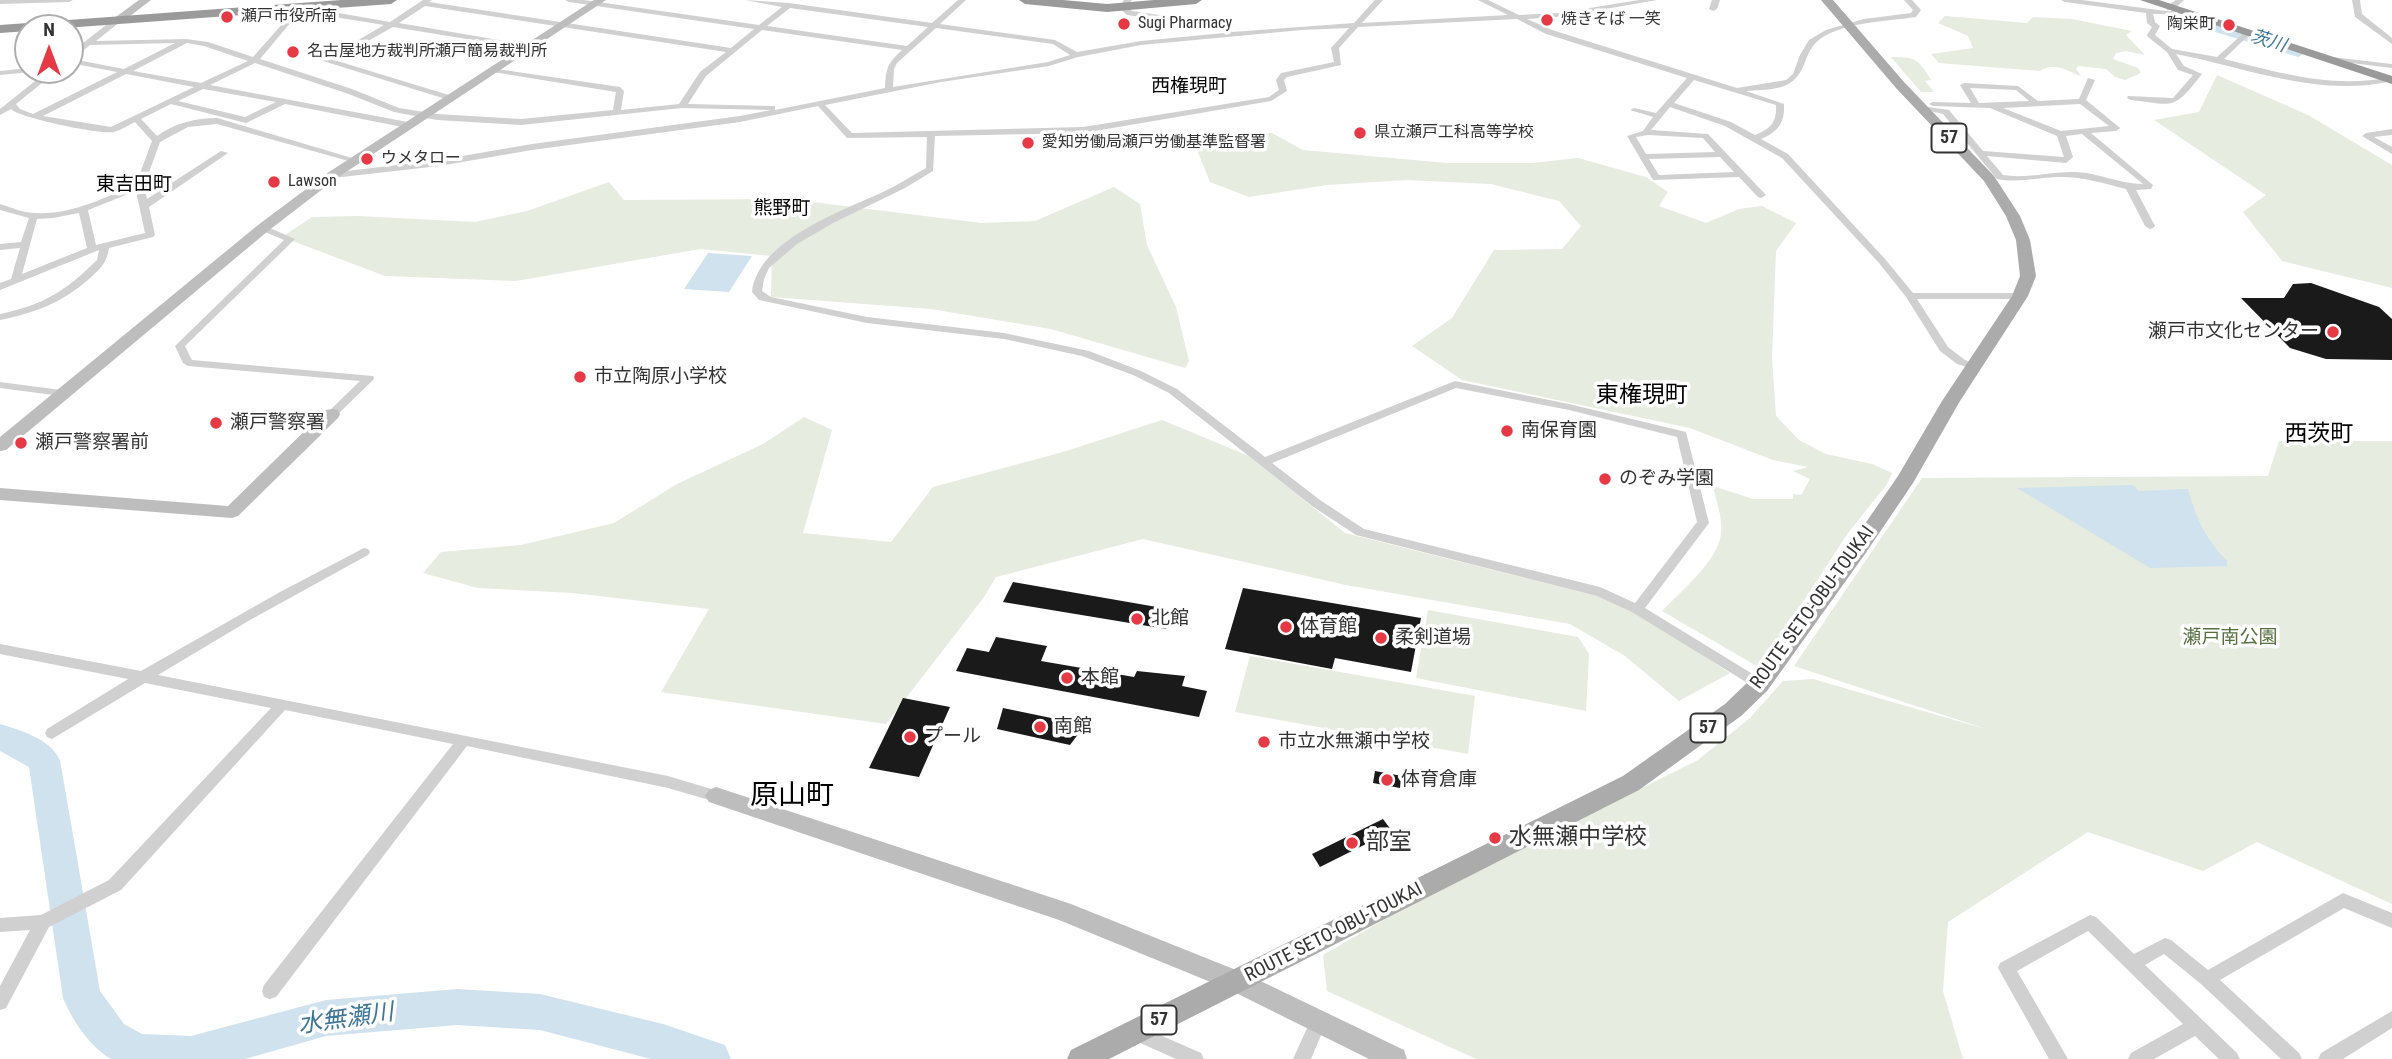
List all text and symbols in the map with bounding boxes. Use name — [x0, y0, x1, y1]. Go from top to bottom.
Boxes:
place label: 瀬戸市役所南 — [241, 7, 337, 27]
marker: 瀬戸市役所南 — [219, 9, 235, 25]
place label: 焼きそば 一笑 — [1561, 10, 1661, 30]
marker: 焼きそば 一笑 — [1539, 12, 1555, 28]
north arrow — [14, 14, 84, 84]
place label: Sugi Pharmacy — [1138, 14, 1232, 34]
place label: 陶栄町 — [2167, 15, 2215, 35]
marker: Sugi Pharmacy — [1116, 16, 1132, 32]
marker: 陶栄町 — [2221, 17, 2237, 33]
text: N — [43, 18, 55, 41]
water label: 茨川 — [2248, 26, 2288, 58]
place label: 名古屋地方裁判所瀬戸簡易裁判所 — [307, 42, 547, 62]
marker: 名古屋地方裁判所瀬戸簡易裁判所 — [285, 44, 301, 60]
district label: 西権現町 — [1151, 76, 1227, 98]
place label: 県立瀬戸工科高等学校 — [1374, 123, 1534, 143]
road number: 57 — [1932, 124, 1966, 153]
marker: 県立瀬戸工科高等学校 — [1352, 125, 1368, 141]
place label: 愛知労働局瀬戸労働基準監督署 — [1042, 133, 1266, 153]
marker: 愛知労働局瀬戸労働基準監督署 — [1020, 135, 1036, 151]
place label: ウメタロー — [381, 149, 461, 169]
marker: ウメタロー — [359, 151, 375, 167]
place label: Lawson — [288, 172, 337, 192]
district label: 東吉田町 — [96, 174, 172, 196]
marker: Lawson — [266, 174, 282, 190]
district label: 熊野町 — [754, 198, 810, 220]
place label: 瀬戸市文化センター — [2148, 321, 2319, 343]
marker: 瀬戸市文化センター — [2325, 324, 2341, 340]
place label: 市立陶原小学校 — [594, 366, 727, 388]
marker: 市立陶原小学校 — [572, 369, 588, 385]
district label: 東権現町 — [1596, 382, 1688, 410]
place label: 瀬戸警察署 — [230, 412, 325, 434]
marker: 瀬戸警察署 — [208, 415, 224, 431]
place label: 南保育園 — [1521, 420, 1597, 442]
district label: 西茨町 — [2285, 421, 2353, 449]
marker: 南保育園 — [1499, 423, 1515, 439]
place label: 瀬戸警察署前 — [35, 432, 149, 454]
marker: 瀬戸警察署前 — [13, 435, 29, 451]
place label: のぞみ学園 — [1619, 468, 1714, 490]
marker: のぞみ学園 — [1597, 471, 1613, 487]
street label: ROUTE SETO-OBU-TOUKAI — [1746, 522, 1880, 694]
place label: 北館 — [1151, 608, 1189, 630]
marker: 北館 — [1129, 611, 1145, 627]
place label: 体育館 — [1300, 616, 1357, 638]
marker: 体育館 — [1278, 619, 1294, 635]
place label: 柔剣道場 — [1395, 627, 1471, 649]
park label: 瀬戸南公園 — [2183, 627, 2277, 649]
marker: 柔剣道場 — [1373, 630, 1389, 646]
place label: 本館 — [1081, 667, 1119, 689]
marker: 本館 — [1059, 670, 1075, 686]
road number: 57 — [1690, 714, 1726, 742]
place label: 南館 — [1054, 716, 1092, 738]
marker: 南館 — [1032, 719, 1048, 735]
place label: プール — [924, 726, 981, 748]
marker: プール — [902, 729, 918, 745]
place label: 市立水無瀬中学校 — [1278, 731, 1430, 753]
marker: 市立水無瀬中学校 — [1256, 734, 1272, 750]
place label: 体育倉庫 — [1401, 769, 1477, 791]
marker: 体育倉庫 — [1379, 772, 1395, 788]
district label: 原山町 — [750, 780, 834, 814]
place label: 水無瀬中学校 — [1509, 824, 1647, 852]
place label: 部室 — [1366, 829, 1412, 857]
marker: 水無瀬中学校 — [1487, 830, 1503, 846]
marker: 部室 — [1344, 835, 1360, 851]
street label: ROUTE SETO-OBU-TOUKAI — [1241, 878, 1427, 988]
water label: 水無瀬川 — [296, 999, 396, 1041]
road number: 57 — [1142, 1006, 1176, 1035]

